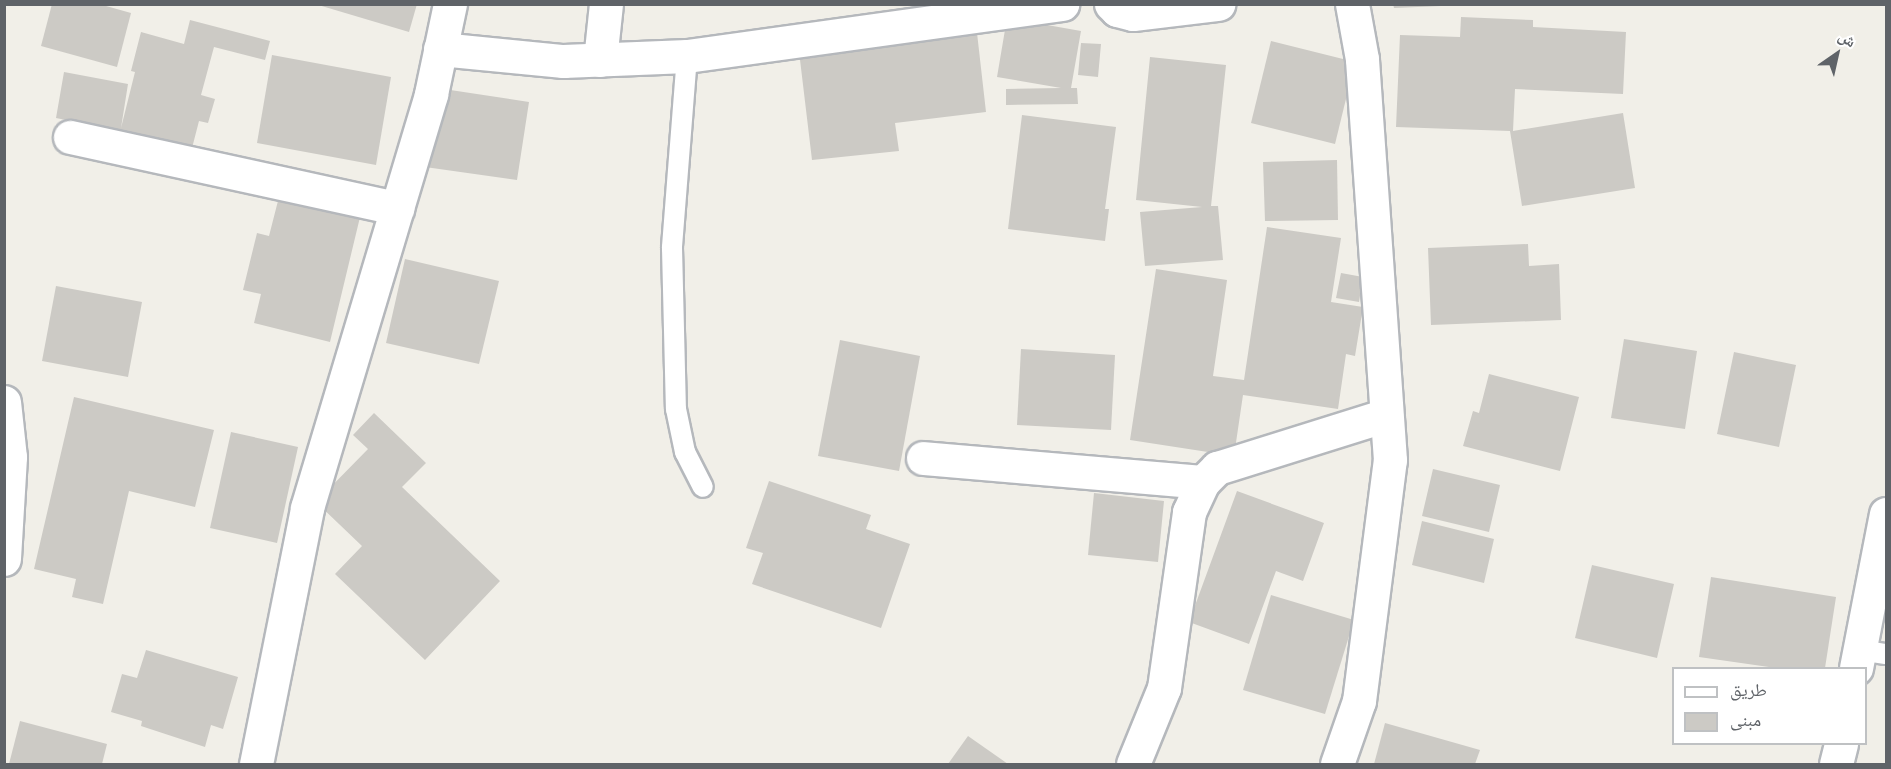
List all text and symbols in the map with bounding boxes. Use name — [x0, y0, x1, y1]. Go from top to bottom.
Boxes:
north arrow — [1807, 24, 1867, 84]
text: ش — [1836, 28, 1859, 50]
legend — [1672, 667, 1867, 745]
text: طريق — [1730, 682, 1767, 700]
text: مبنى — [1730, 712, 1761, 730]

